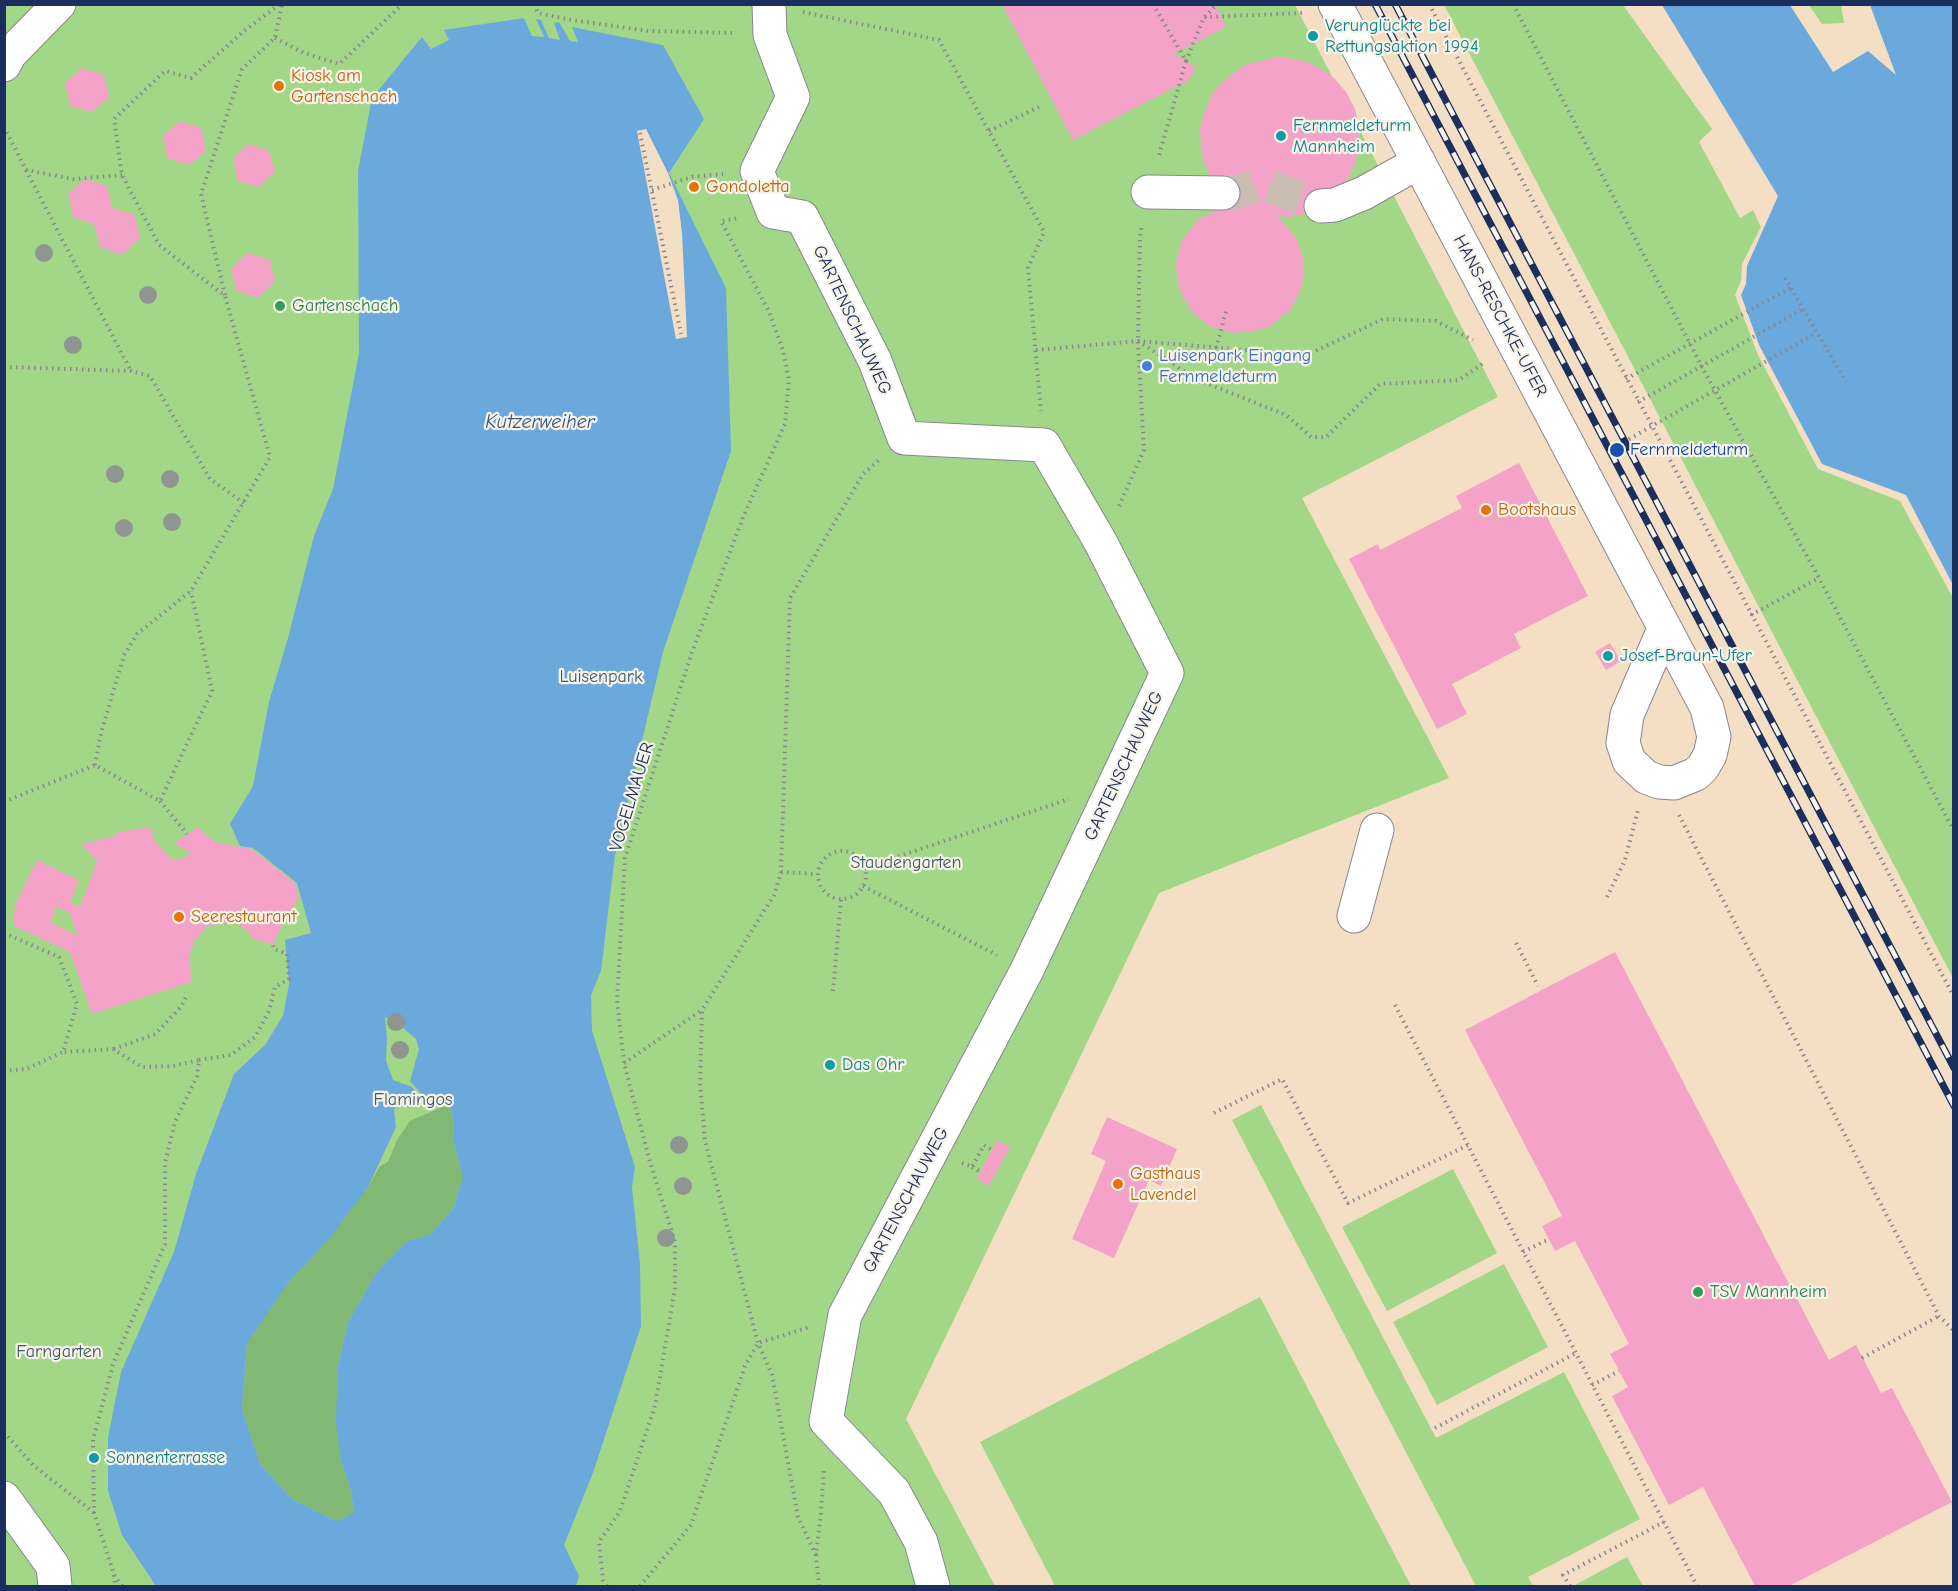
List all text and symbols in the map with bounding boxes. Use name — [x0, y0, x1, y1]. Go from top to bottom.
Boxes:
place label: Verunglückte bei Rettungsaktion 1994 — [1325, 15, 1479, 57]
marker: Verunglückte bei Rettungsaktion 1994 — [1306, 29, 1320, 43]
place label: Kiosk am Gartenschach — [291, 65, 397, 107]
marker: Kiosk am Gartenschach — [272, 79, 286, 93]
place label: Fernmeldeturm Mannheim — [1293, 115, 1411, 158]
marker: Fernmeldeturm Mannheim — [1274, 129, 1288, 143]
place label: Gondoletta — [706, 176, 789, 198]
marker: Gondoletta — [687, 180, 701, 194]
street label: HANS-RESCHKE-UFER — [1448, 231, 1552, 401]
street label: GARTENSCHAUWEG — [808, 242, 896, 398]
place label: Gartenschach — [292, 295, 398, 317]
marker: Gartenschach — [273, 299, 287, 313]
place label: Luisenpark Eingang Fernmeldeturm — [1159, 345, 1311, 388]
marker: Luisenpark Eingang Fernmeldeturm — [1140, 359, 1154, 373]
water label: Kutzerweiher — [485, 410, 595, 434]
place label: Fernmeldeturm — [1630, 439, 1748, 461]
marker: Fernmeldeturm — [1608, 441, 1626, 459]
place label: Bootshaus — [1498, 499, 1576, 521]
marker: Bootshaus — [1479, 503, 1493, 517]
place label: Josef-Braun-Ufer — [1620, 645, 1752, 667]
marker: Josef-Braun-Ufer — [1601, 649, 1615, 663]
park label: Luisenpark — [559, 666, 643, 688]
street label: GARTENSCHAUWEG — [1080, 688, 1168, 844]
street label: VOGELMAUER — [605, 740, 659, 854]
park label: Staudengarten — [850, 852, 962, 874]
place label: Seerestaurant — [191, 906, 297, 928]
marker: Seerestaurant — [172, 910, 186, 924]
place label: Das Ohr — [842, 1054, 904, 1076]
marker: Das Ohr — [823, 1058, 837, 1072]
park label: Flamingos — [374, 1089, 452, 1111]
street label: GARTENSCHAUWEG — [858, 1123, 954, 1277]
place label: Gasthaus Lavendel — [1130, 1163, 1200, 1206]
marker: Gasthaus Lavendel — [1111, 1177, 1125, 1191]
place label: TSV Mannheim — [1710, 1281, 1827, 1303]
marker: TSV Mannheim — [1691, 1285, 1705, 1299]
park label: Farngarten — [16, 1341, 102, 1363]
place label: Sonnenterrasse — [106, 1447, 225, 1469]
marker: Sonnenterrasse — [87, 1451, 101, 1465]

